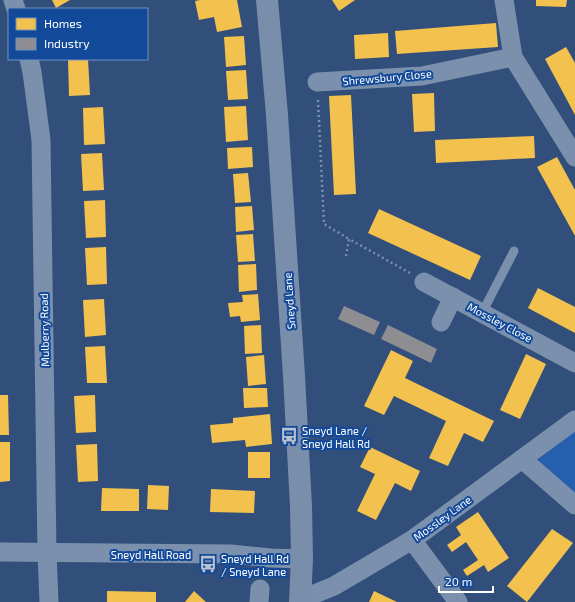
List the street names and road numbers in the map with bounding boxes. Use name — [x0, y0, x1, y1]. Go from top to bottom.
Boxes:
street label: Shrewsbury Close — [342, 67, 432, 87]
street label: Sneyd Lane — [281, 272, 297, 330]
street label: Mulberry Road — [37, 293, 51, 367]
street label: Mossley Close — [465, 299, 535, 345]
street label: Mossley Lane — [411, 493, 473, 543]
street label: Sneyd Hall Road — [111, 548, 191, 561]

